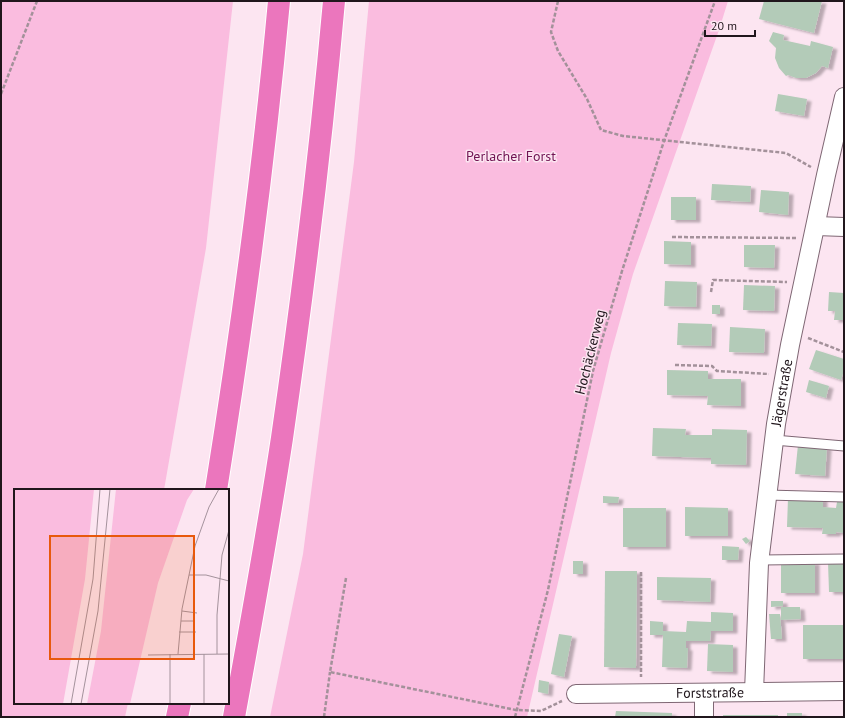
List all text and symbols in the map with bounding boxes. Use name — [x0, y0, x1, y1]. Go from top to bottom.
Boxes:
scale bar — [705, 12, 755, 38]
text: 20 m — [711, 18, 737, 33]
park label: Perlacher Forst — [466, 147, 556, 165]
street label: Hochäckerweg — [571, 308, 609, 396]
street label: Jägerstraße — [767, 357, 796, 428]
inset map — [14, 489, 229, 704]
street label: Forststraße — [676, 683, 744, 702]

